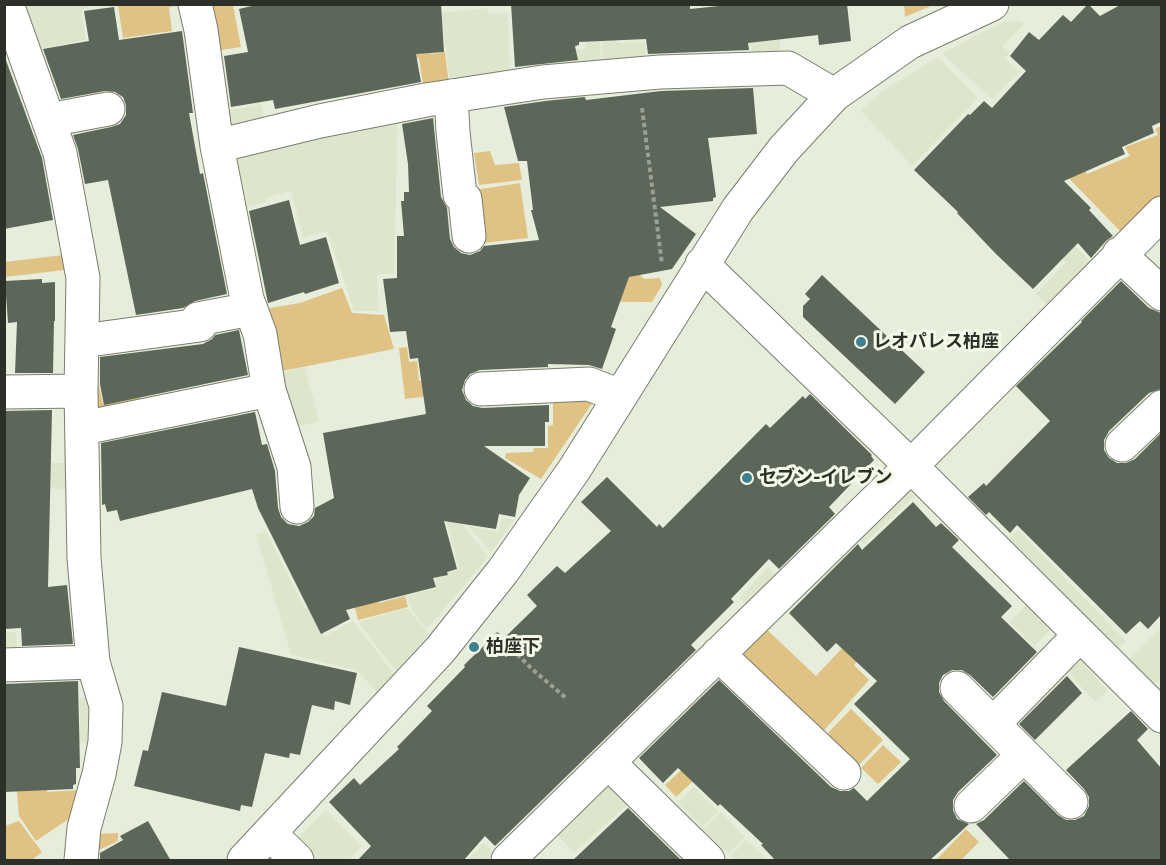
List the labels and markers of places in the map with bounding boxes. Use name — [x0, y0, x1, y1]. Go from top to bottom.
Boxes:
place label: レオパレス柏座 — [873, 331, 999, 353]
marker: レオパレス柏座 — [854, 335, 868, 349]
place label: セブン-イレブン — [759, 467, 893, 489]
marker: セブン-イレブン — [740, 471, 754, 485]
place label: 柏座下 — [486, 636, 540, 658]
marker: 柏座下 — [467, 640, 481, 654]

